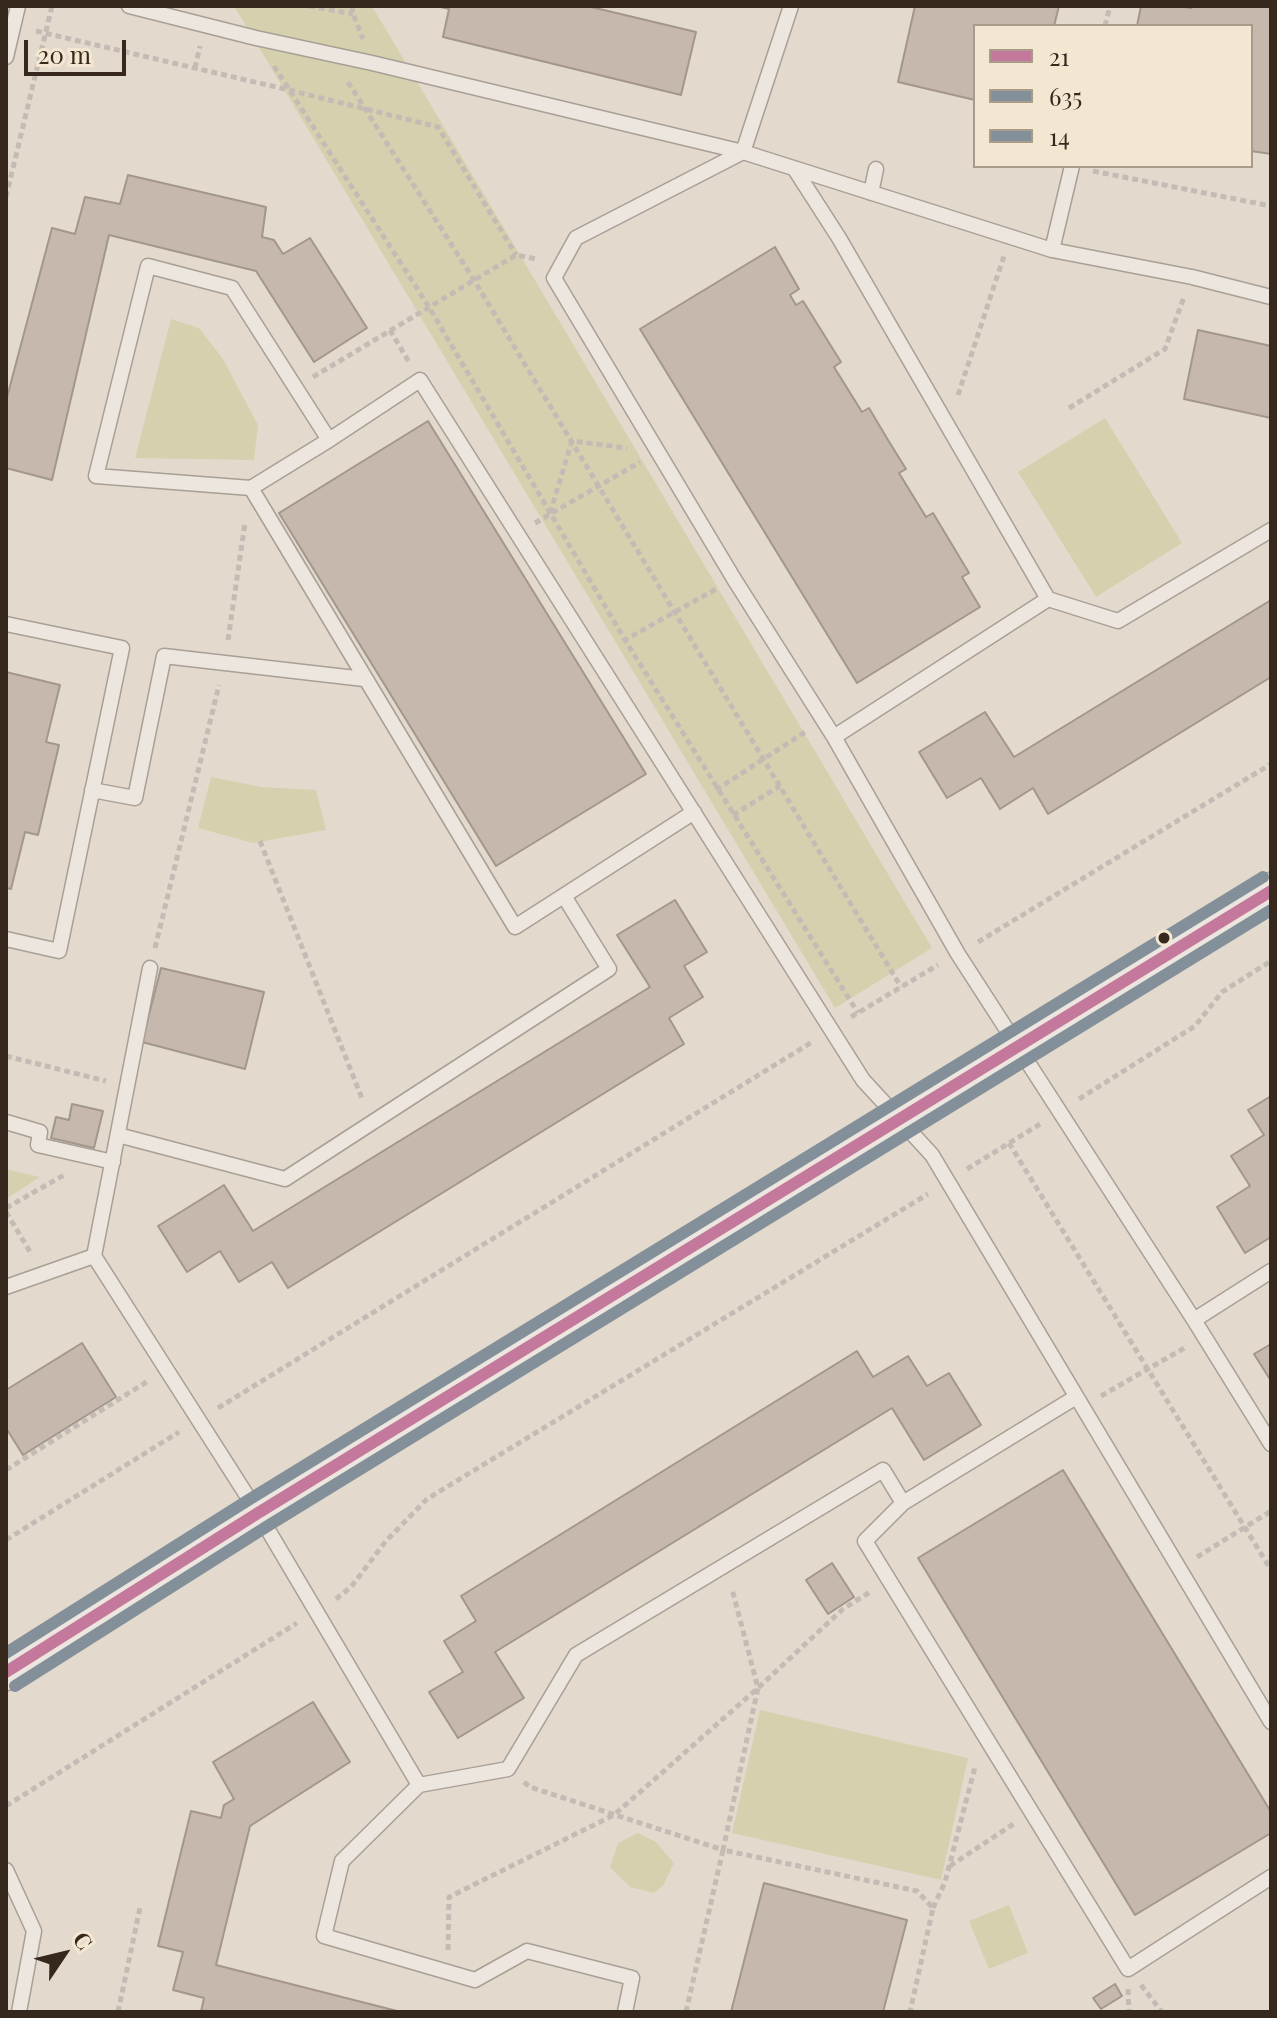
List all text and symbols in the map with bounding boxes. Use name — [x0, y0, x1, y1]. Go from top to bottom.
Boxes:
scale bar — [28, 24, 130, 74]
legend — [973, 24, 1253, 168]
text: 20 m — [38, 38, 91, 70]
text: 21 — [1049, 40, 1069, 72]
text: 635 — [1049, 80, 1082, 112]
text: 14 — [1049, 120, 1070, 152]
unlabelled marker — [1156, 930, 1172, 946]
north arrow — [24, 1914, 104, 1994]
text: С — [67, 1925, 100, 1955]

